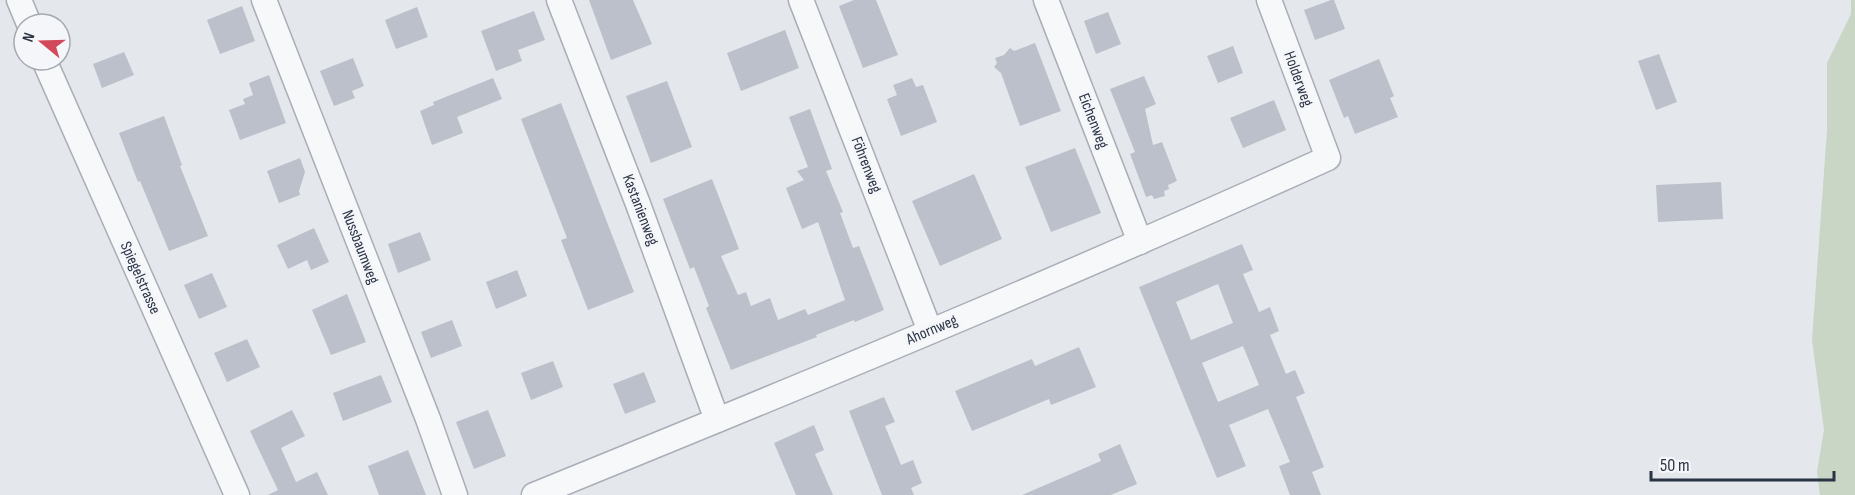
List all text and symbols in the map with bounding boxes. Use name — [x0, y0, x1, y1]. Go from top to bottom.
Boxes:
north arrow — [12, 12, 72, 72]
text: N — [19, 30, 40, 45]
street label: Holderweg — [1279, 49, 1317, 109]
street label: Eichenweg — [1074, 91, 1112, 151]
street label: Föhrenweg — [847, 134, 885, 196]
street label: Kastanienweg — [618, 172, 662, 248]
street label: Nussbaumweg — [337, 207, 383, 287]
street label: Spiegelstrasse — [116, 239, 164, 317]
street label: Ahornweg — [903, 311, 960, 350]
scale bar — [1651, 444, 1834, 482]
text: 50 m — [1660, 455, 1690, 476]

